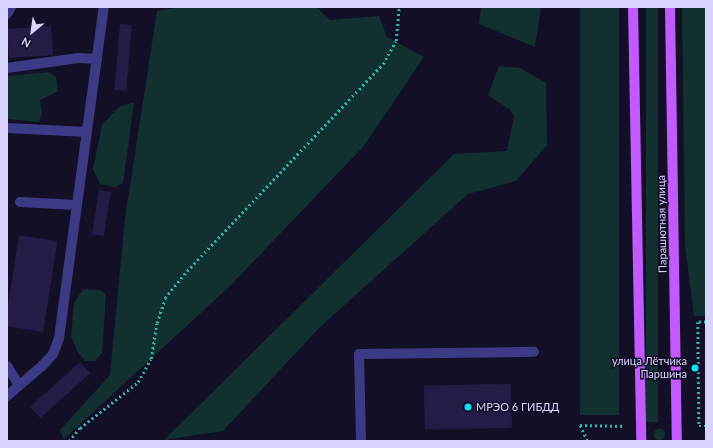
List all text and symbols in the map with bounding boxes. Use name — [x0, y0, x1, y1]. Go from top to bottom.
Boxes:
north arrow — [12, 12, 52, 52]
text: N — [19, 35, 33, 51]
street label: Парашютная улица — [655, 175, 669, 273]
place label: улица Лётчика Паршина — [612, 355, 687, 381]
marker: улица Лётчика Паршина — [690, 363, 700, 373]
place label: МРЭО 6 ГИБДД — [476, 400, 559, 414]
marker: МРЭО 6 ГИБДД — [463, 402, 473, 412]

